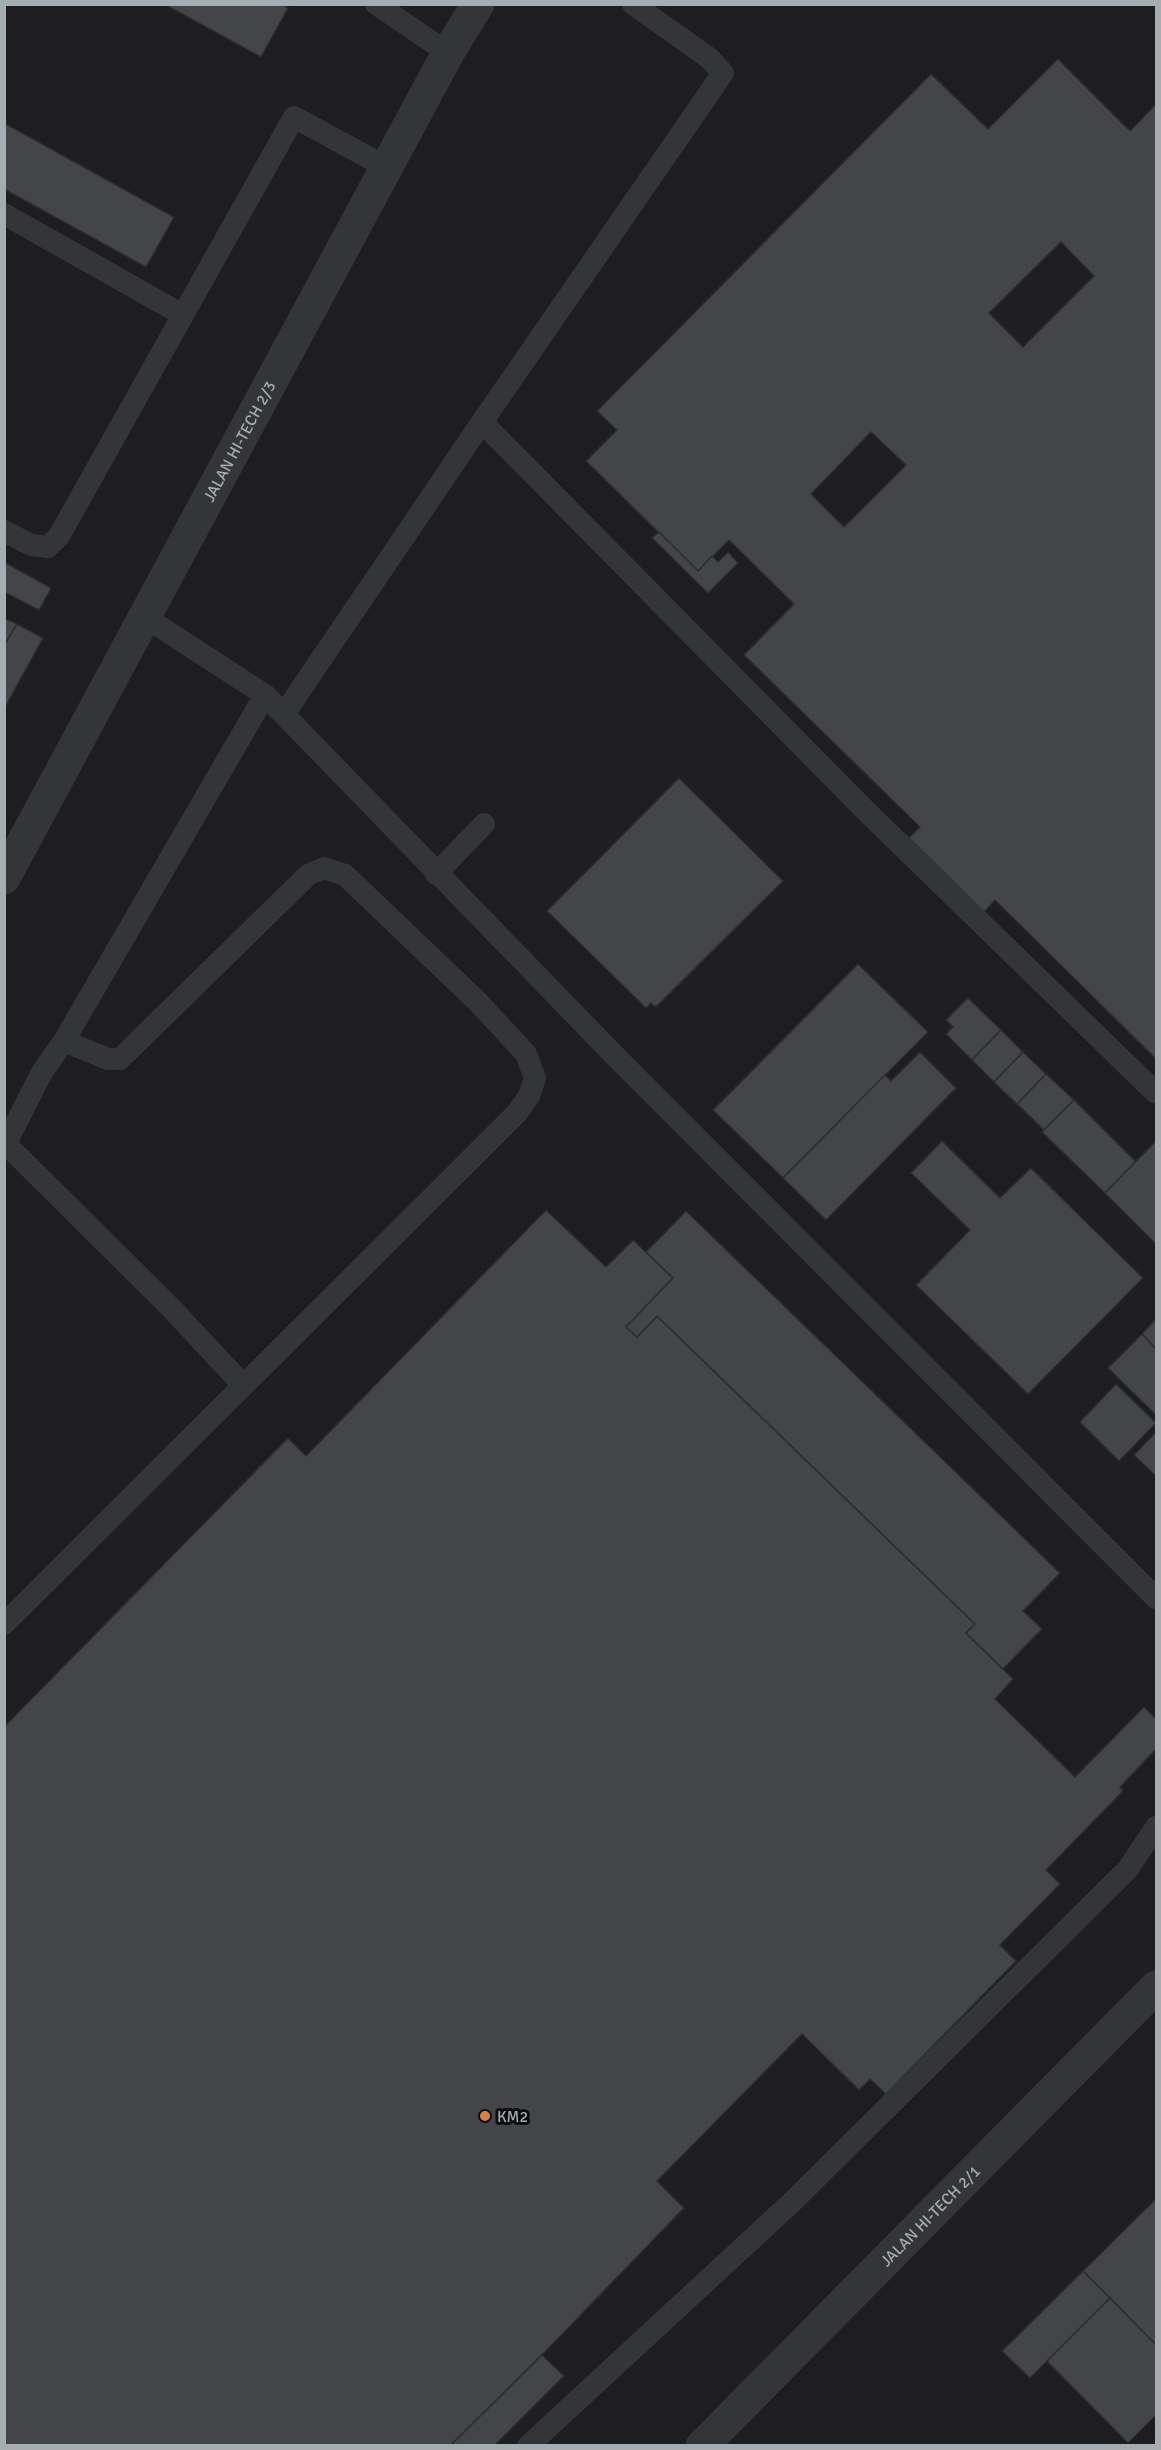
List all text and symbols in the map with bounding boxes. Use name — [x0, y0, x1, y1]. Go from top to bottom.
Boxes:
street label: JALAN HI-TECH 2/3 — [199, 378, 281, 506]
place label: KM2 — [497, 2107, 528, 2127]
marker: KM2 — [478, 2109, 492, 2123]
street label: JALAN HI-TECH 2/1 — [876, 2162, 985, 2271]

